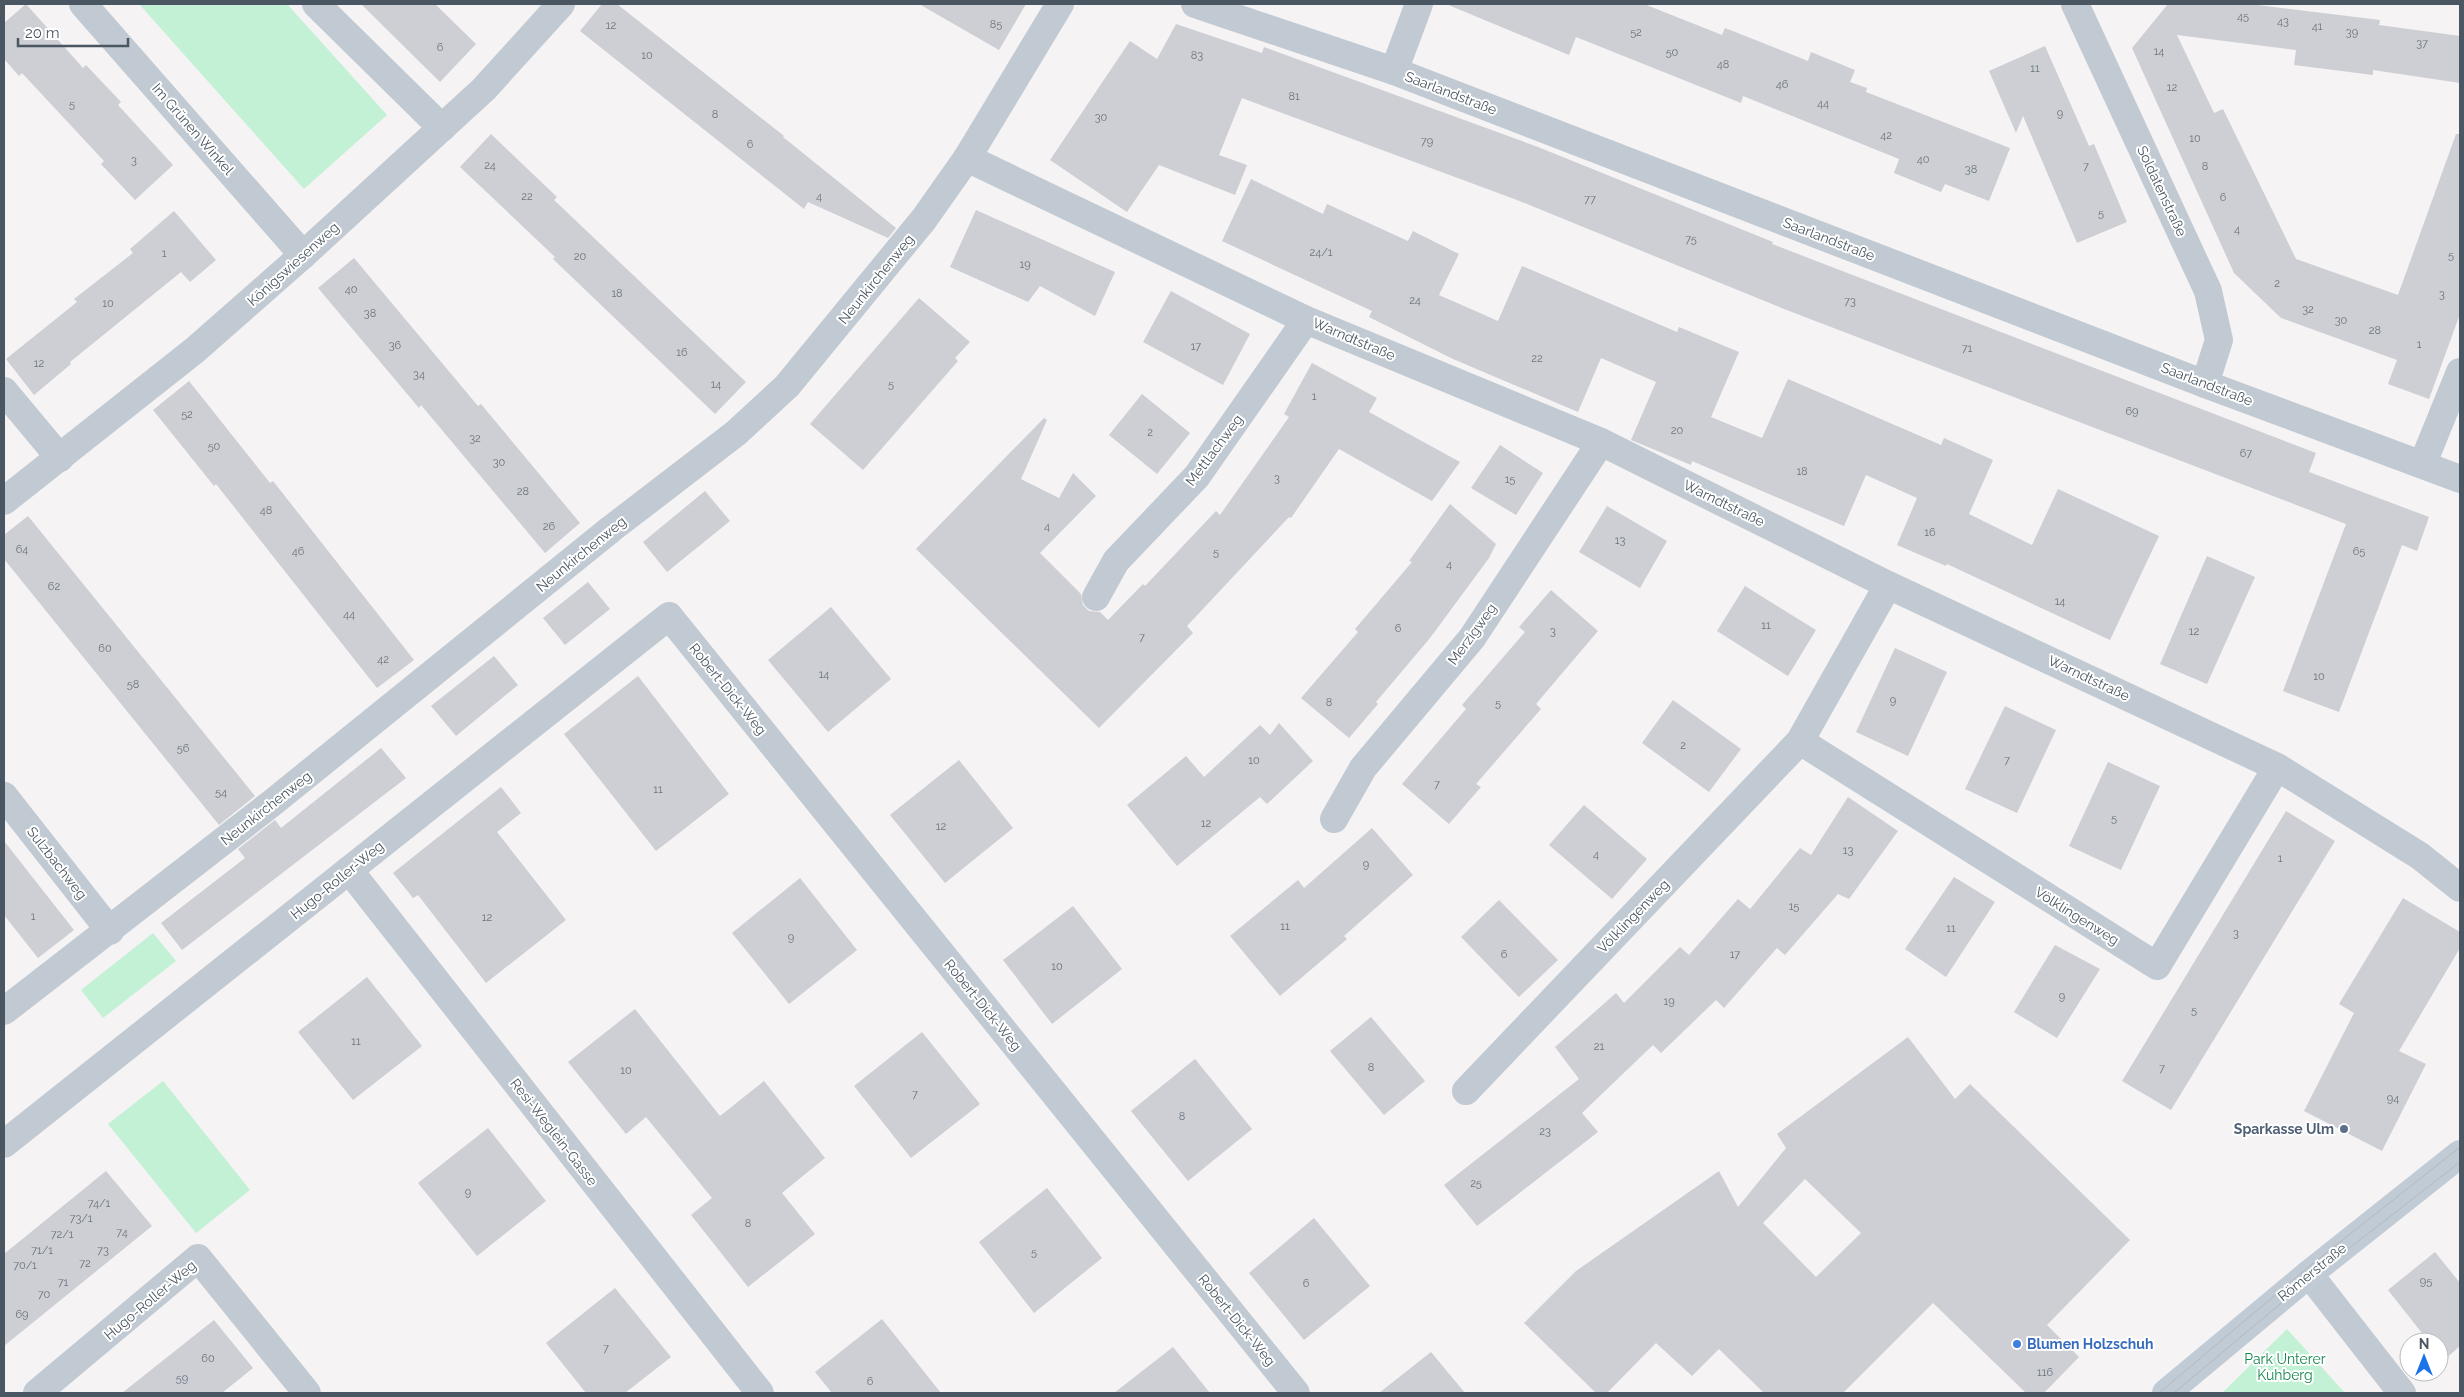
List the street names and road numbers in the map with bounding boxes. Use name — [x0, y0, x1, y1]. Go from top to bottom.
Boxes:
street label: Saarlandstraße — [1403, 68, 1499, 118]
street label: Im Grünen Winkel — [149, 80, 237, 178]
street label: Soldatenstraße — [2134, 143, 2190, 239]
street label: Saarlandstraße — [1781, 214, 1877, 264]
street label: Königswiesenweg — [244, 219, 342, 309]
street label: Neunkirchenweg — [835, 231, 917, 327]
street label: Warndtstraße — [1310, 314, 1398, 364]
street label: Saarlandstraße — [2159, 359, 2255, 409]
street label: Mettlachweg — [1182, 411, 1246, 489]
street label: Warndtstraße — [1681, 477, 1767, 529]
street label: Neunkirchenweg — [533, 513, 629, 595]
street label: Merzigweg — [1444, 600, 1500, 668]
street label: Robert-Dick-Weg — [686, 640, 770, 738]
street label: Warndtstraße — [2046, 652, 2132, 704]
street label: Neunkirchenweg — [217, 768, 315, 848]
street label: Sulzbachweg — [24, 824, 90, 902]
street label: Hugo-Roller-Weg — [287, 838, 387, 922]
street label: Völklingenweg — [1594, 876, 1672, 956]
street label: Völklingenweg — [2032, 884, 2122, 948]
street label: Robert-Dick-Weg — [941, 956, 1025, 1054]
street label: Resi-Weglein-Gasse — [507, 1075, 601, 1189]
street label: Römerstraße — [2275, 1240, 2349, 1304]
street label: Hugo-Roller-Weg — [101, 1257, 199, 1343]
street label: Robert-Dick-Weg — [1195, 1271, 1279, 1369]

